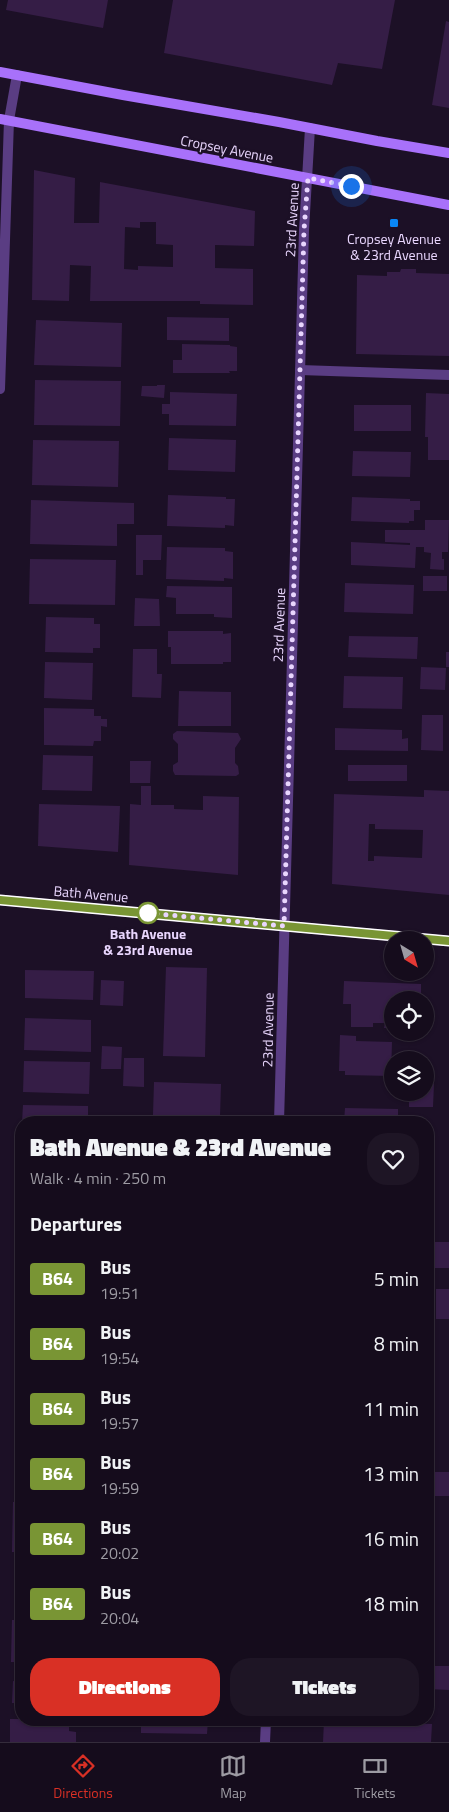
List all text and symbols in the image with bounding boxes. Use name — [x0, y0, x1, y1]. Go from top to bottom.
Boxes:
street label: Cropsey Avenue — [179, 129, 275, 168]
your location — [339, 174, 364, 199]
street label: 23rd Avenue — [279, 182, 304, 258]
marker: Cropsey Avenue & 23rd Avenue — [388, 217, 400, 229]
place label: Cropsey Avenue & 23rd Avenue — [347, 228, 441, 265]
street label: 23rd Avenue — [267, 587, 290, 663]
street label: Bath Avenue — [53, 880, 129, 907]
marker: Bath Avenue & 23rd Avenue — [137, 902, 159, 924]
place label: Bath Avenue & 23rd Avenue — [103, 923, 193, 960]
north arrow — [384, 931, 434, 981]
map controls — [384, 931, 434, 1101]
button: locate — [384, 991, 434, 1041]
street label: 23rd Avenue — [256, 993, 279, 1067]
button: layers — [384, 1051, 434, 1101]
text: Bath Avenue & 23rd Avenue — [30, 1129, 331, 1165]
button: heart — [367, 1133, 419, 1185]
text: Walk · 4 min · 250 m — [30, 1166, 166, 1190]
text: Departures — [30, 1209, 122, 1238]
text: Bus — [100, 1252, 131, 1281]
text: 5 min — [374, 1264, 419, 1293]
text: B64 — [42, 1265, 73, 1292]
text: 19:51 — [100, 1281, 139, 1305]
text: Bus — [100, 1317, 131, 1346]
text: 8 min — [374, 1329, 419, 1358]
text: B64 — [42, 1330, 73, 1357]
text: 19:54 — [100, 1346, 139, 1370]
text: Bus — [100, 1382, 131, 1411]
text: 11 min — [363, 1394, 419, 1423]
text: B64 — [42, 1395, 73, 1422]
text: 19:57 — [100, 1411, 139, 1435]
text: Bus — [100, 1447, 131, 1476]
text: 13 min — [363, 1459, 419, 1488]
text: B64 — [42, 1460, 73, 1487]
text: 19:59 — [100, 1476, 139, 1500]
text: Bus — [100, 1512, 131, 1541]
text: 16 min — [363, 1524, 419, 1553]
text: B64 — [42, 1525, 73, 1552]
text: 20:02 — [100, 1541, 139, 1565]
text: Bus — [100, 1577, 131, 1606]
text: 18 min — [363, 1589, 419, 1618]
text: B64 — [42, 1590, 73, 1617]
text: 20:04 — [100, 1606, 139, 1630]
button: Directions — [30, 1658, 220, 1716]
button: Tickets — [230, 1658, 419, 1716]
tab: Directions — [53, 1752, 113, 1803]
tab: Map — [219, 1752, 247, 1803]
tab: Tickets — [354, 1752, 396, 1803]

